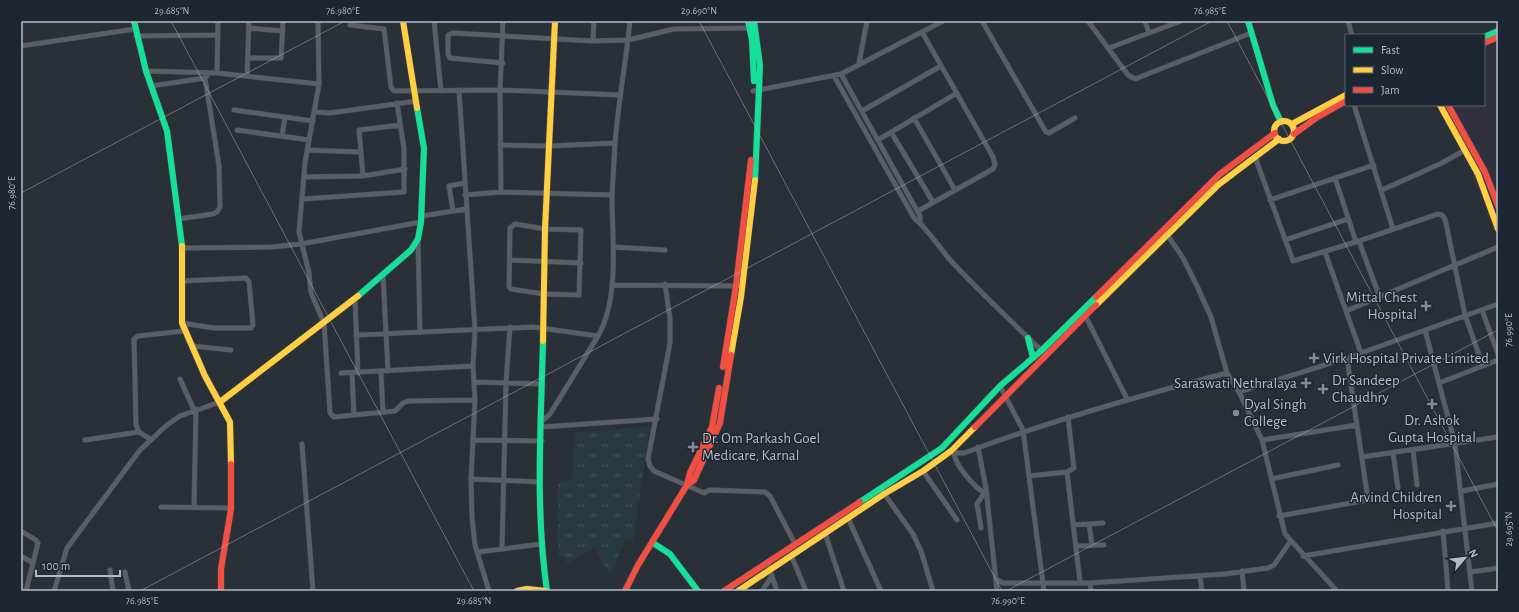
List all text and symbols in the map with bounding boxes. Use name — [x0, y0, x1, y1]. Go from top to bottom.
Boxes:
text: 29.685°N — [155, 6, 189, 16]
text: 76.980°E — [326, 6, 360, 16]
text: 29.690°N — [681, 6, 717, 16]
text: 76.985°E — [1194, 6, 1226, 16]
legend — [1345, 34, 1485, 106]
text: Fast — [1381, 44, 1400, 56]
text: Slow — [1381, 64, 1403, 76]
text: Jam — [1381, 84, 1400, 96]
text: 76.980°E — [7, 176, 17, 210]
place label: Mittal Chest Hospital — [1346, 290, 1417, 322]
marker: Mittal Chest Hospital — [1420, 300, 1432, 312]
text: 76.990°E — [1504, 313, 1514, 347]
place label: Virk Hospital Private Limited — [1323, 351, 1489, 366]
marker: Virk Hospital Private Limited — [1308, 352, 1320, 364]
place label: Dr Sandeep Chaudhry — [1332, 373, 1400, 405]
place label: Saraswati Nethralaya — [1174, 376, 1297, 391]
marker: Saraswati Nethralaya — [1300, 377, 1312, 389]
marker: Dr Sandeep Chaudhry — [1317, 383, 1329, 395]
place label: Dyal Singh College — [1244, 397, 1307, 429]
marker: Dr. Ashok Gupta Hospital — [1426, 398, 1438, 410]
marker: Dyal Singh College — [1231, 408, 1241, 418]
place label: Dr. Ashok Gupta Hospital — [1388, 413, 1476, 445]
place label: Dr. Om Parkash Goel Medicare, Karnal — [702, 431, 820, 463]
marker: Dr. Om Parkash Goel Medicare, Karnal — [687, 441, 699, 453]
place label: Arvind Children Hospital — [1350, 490, 1442, 522]
marker: Arvind Children Hospital — [1445, 500, 1457, 512]
text: 29.695°N — [1504, 512, 1514, 546]
north arrow — [1445, 538, 1485, 578]
text: N — [1467, 548, 1480, 560]
scale bar — [36, 552, 120, 578]
text: 100 m — [42, 560, 70, 572]
text: 76.985°E — [126, 596, 158, 606]
text: 29.685°N — [457, 596, 491, 606]
text: 76.990°E — [991, 596, 1025, 606]

